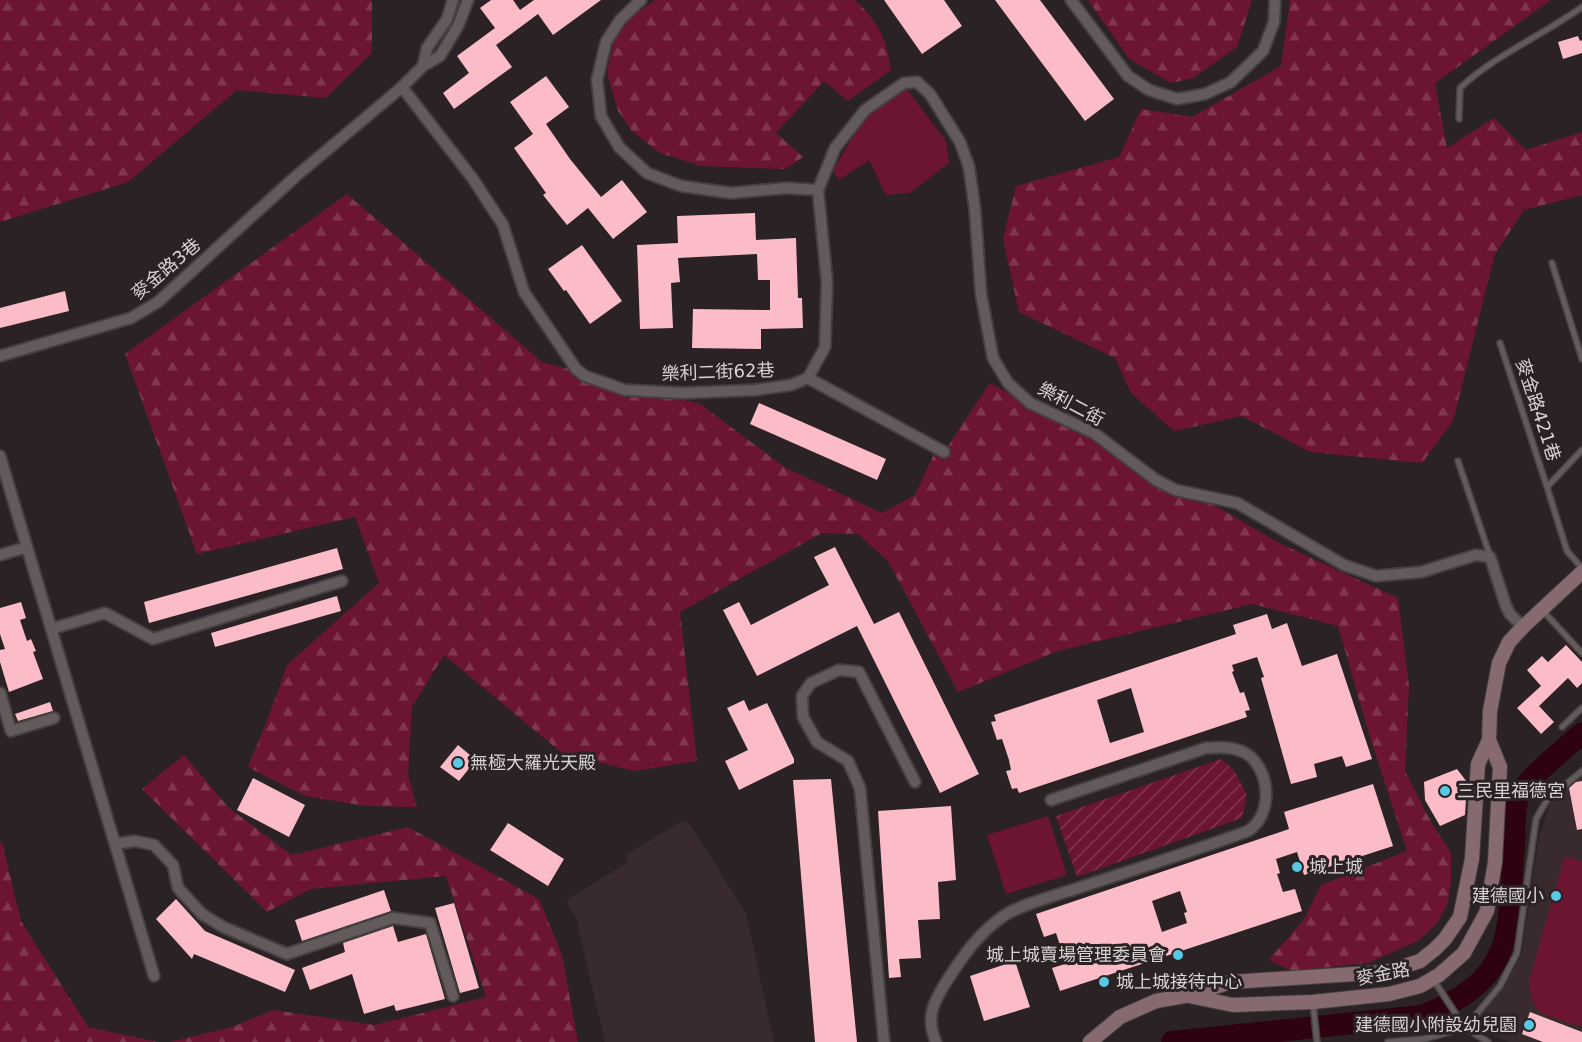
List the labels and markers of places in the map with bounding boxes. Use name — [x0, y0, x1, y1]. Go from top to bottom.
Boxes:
place label: 無極大羅光天殿 — [470, 752, 596, 773]
marker: 無極大羅光天殿 — [451, 756, 465, 770]
place label: 三民里福德宮 — [1457, 780, 1565, 801]
marker: 三民里福德宮 — [1438, 784, 1452, 798]
place label: 城上城 — [1309, 856, 1363, 877]
marker: 城上城 — [1290, 860, 1304, 874]
place label: 建德國小 — [1472, 885, 1544, 906]
marker: 建德國小 — [1549, 889, 1563, 903]
place label: 城上城賣場管理委員會 — [986, 944, 1166, 965]
marker: 城上城賣場管理委員會 — [1171, 948, 1185, 962]
place label: 城上城接待中心 — [1116, 971, 1242, 992]
marker: 城上城接待中心 — [1097, 975, 1111, 989]
place label: 建德國小附設幼兒園 — [1355, 1014, 1517, 1035]
marker: 建德國小附設幼兒園 — [1522, 1018, 1536, 1032]

